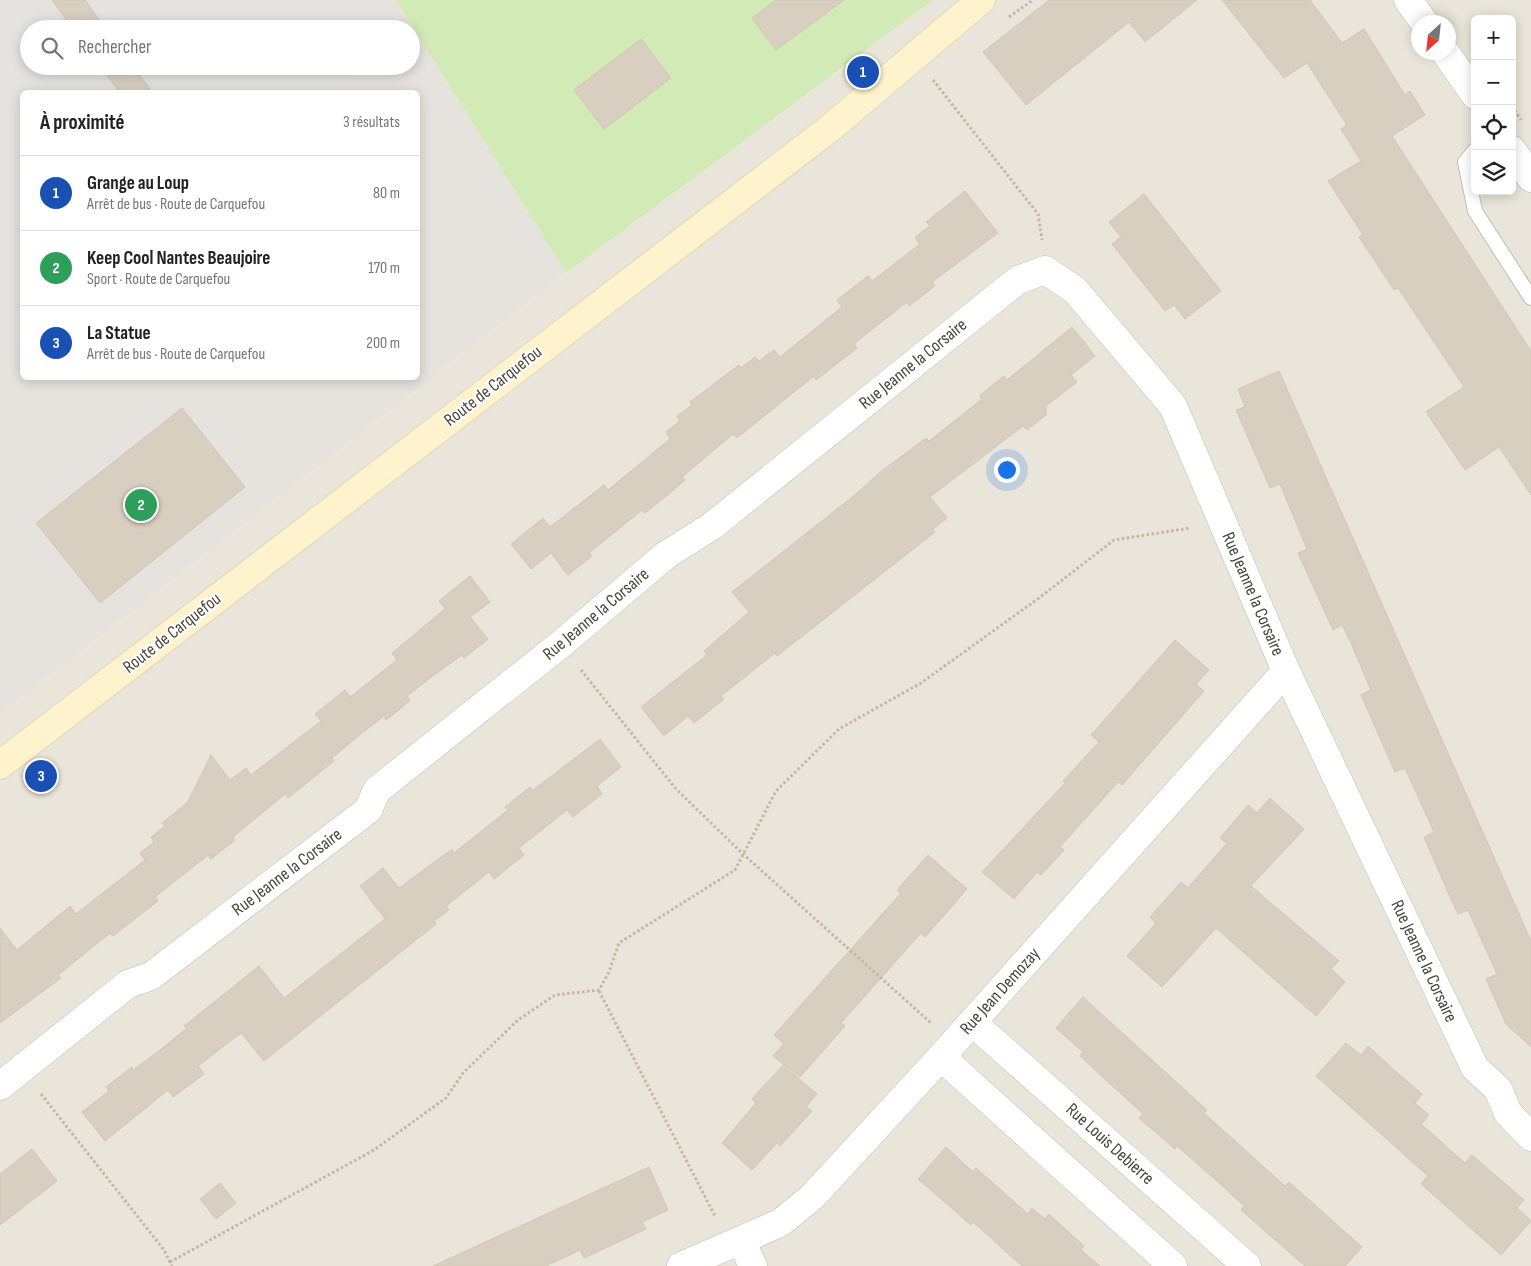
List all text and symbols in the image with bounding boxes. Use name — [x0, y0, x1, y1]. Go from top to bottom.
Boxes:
north arrow — [1411, 15, 1456, 60]
map controls — [1471, 15, 1516, 195]
button: + — [1471, 15, 1516, 60]
search box — [20, 20, 420, 75]
icon: search — [38, 34, 66, 62]
text: Rechercher — [78, 36, 152, 59]
pin: 1 — [847, 53, 879, 91]
button: − — [1471, 60, 1516, 105]
button: locate — [1471, 105, 1516, 150]
text: À proximité — [40, 110, 125, 135]
text: 3 résultats — [343, 113, 400, 132]
button: layers — [1471, 150, 1516, 195]
text: Grange au Loup — [87, 172, 189, 195]
text: 1 — [53, 184, 59, 203]
text: 80 m — [373, 184, 400, 203]
text: Arrêt de bus · Route de Carquefou — [87, 195, 265, 214]
text: Keep Cool Nantes Beaujoire — [87, 247, 270, 270]
text: 2 — [52, 259, 60, 278]
text: 170 m — [368, 259, 400, 278]
text: Sport · Route de Carquefou — [87, 270, 230, 289]
street label: Rue Jeanne la Corsaire — [855, 314, 971, 414]
text: La Statue — [87, 322, 151, 345]
text: 3 — [52, 334, 60, 353]
text: 200 m — [366, 334, 400, 353]
street label: Route de Carquefou — [440, 341, 546, 431]
text: Arrêt de bus · Route de Carquefou — [87, 345, 265, 364]
your location — [994, 457, 1020, 483]
pin: 2 — [125, 486, 157, 524]
street label: Rue Jeanne la Corsaire — [1218, 529, 1288, 659]
street label: Rue Jeanne la Corsaire — [539, 563, 653, 665]
street label: Route de Carquefou — [119, 588, 225, 678]
pin: 3 — [25, 757, 57, 795]
street label: Rue Jeanne la Corsaire — [228, 824, 346, 920]
street label: Rue Jeanne la Corsaire — [1387, 897, 1461, 1025]
street label: Rue Jean Demozay — [956, 943, 1044, 1039]
street label: Rue Louis Debierre — [1062, 1099, 1158, 1189]

